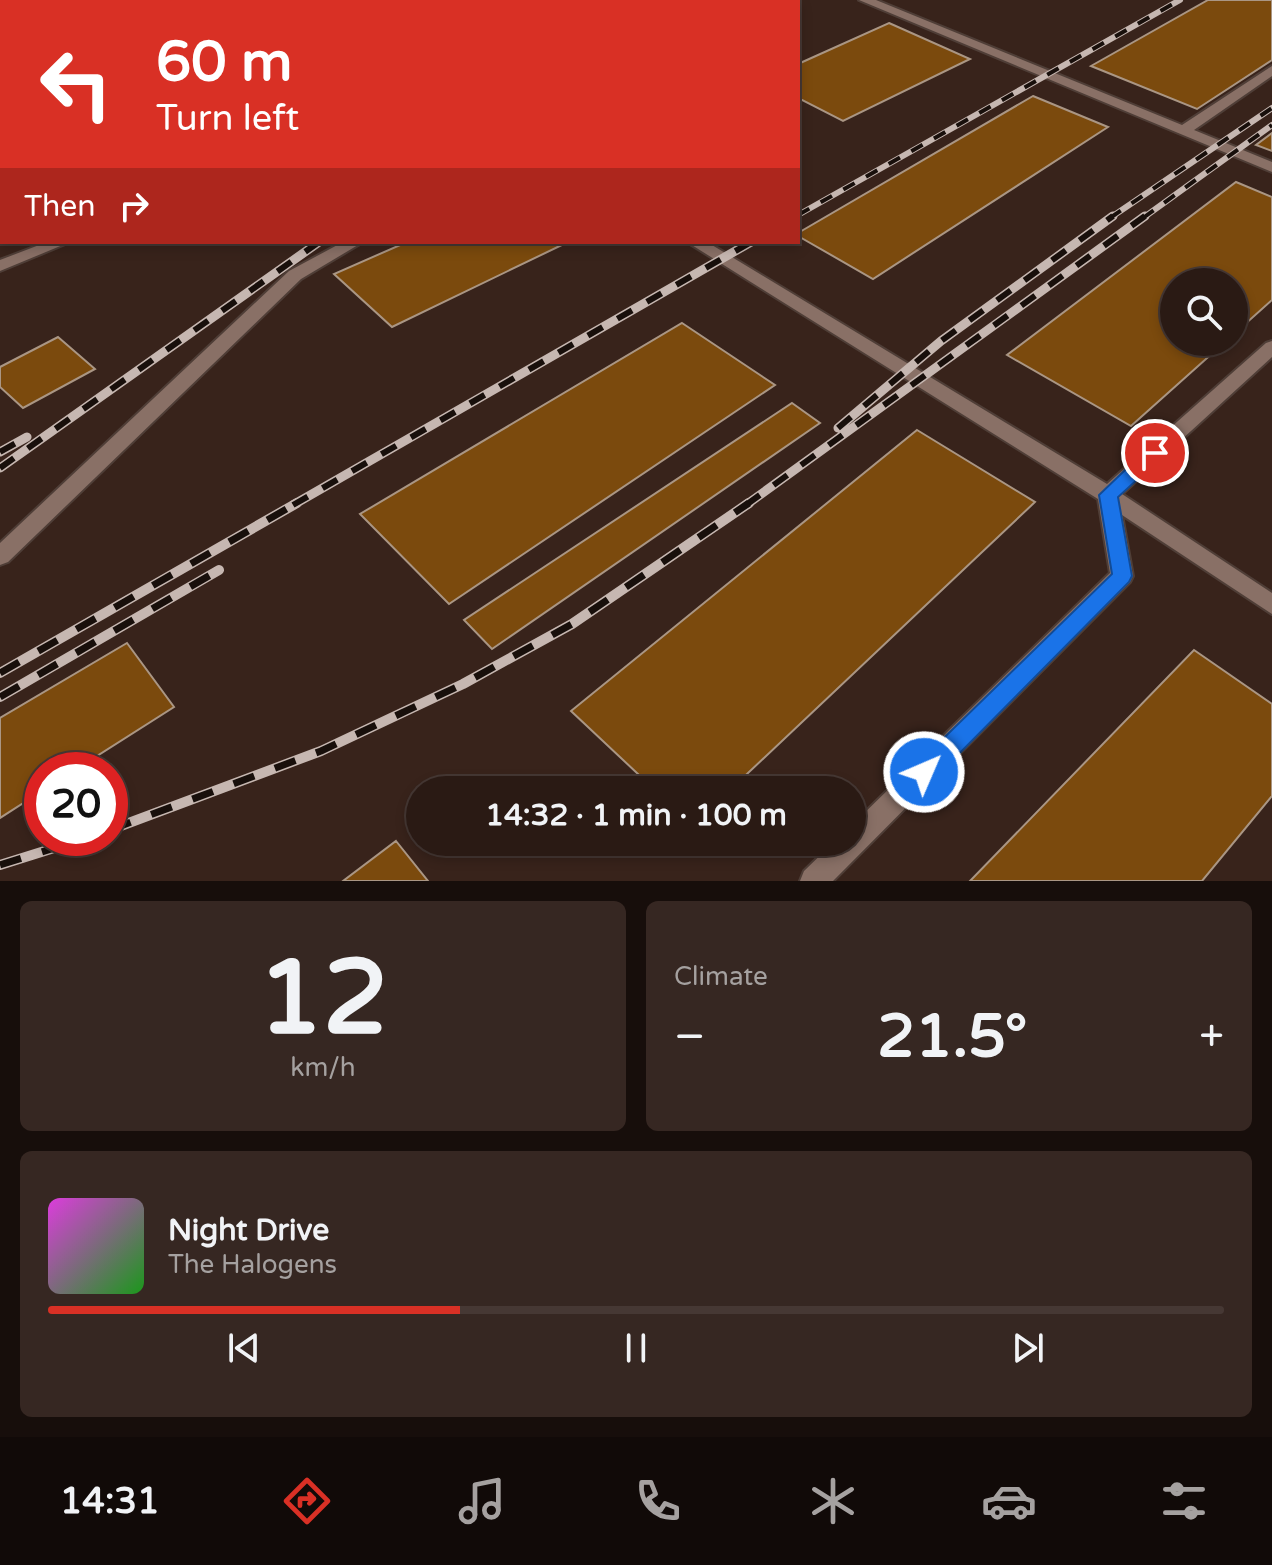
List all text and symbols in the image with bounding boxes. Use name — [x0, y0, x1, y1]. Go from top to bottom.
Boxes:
text: 60 m — [156, 29, 292, 96]
icon: left — [24, 32, 128, 136]
text: Turn left — [156, 97, 299, 140]
icon: right — [112, 184, 156, 228]
text: Then — [24, 188, 96, 225]
map controls — [1160, 268, 1248, 356]
button: search — [1160, 268, 1248, 356]
pin — [1121, 419, 1189, 487]
icon: arrive — [1133, 431, 1177, 475]
position arrow — [882, 730, 966, 814]
speed limit sign: 20 — [24, 752, 128, 856]
text: 14:32 · 1 min · 100 m — [485, 797, 787, 834]
text: 12 — [258, 937, 388, 1062]
text: Climate — [674, 961, 768, 992]
text: 21.5° — [877, 1001, 1027, 1073]
text: − — [674, 1011, 705, 1064]
text: + — [1199, 1011, 1224, 1064]
text: km/h — [290, 1052, 356, 1083]
text: Night Drive — [168, 1212, 329, 1249]
text: The Halogens — [168, 1249, 337, 1280]
icon: previous — [222, 1326, 266, 1370]
icon: pause — [614, 1326, 658, 1370]
icon: next — [1006, 1326, 1050, 1370]
icon: directions — [279, 1473, 335, 1529]
icon: music — [454, 1473, 510, 1529]
icon: phone — [630, 1473, 686, 1529]
icon: climate — [805, 1473, 861, 1529]
icon: car — [981, 1473, 1037, 1529]
icon: filters — [1156, 1473, 1212, 1529]
text: 14:31 — [60, 1480, 160, 1523]

